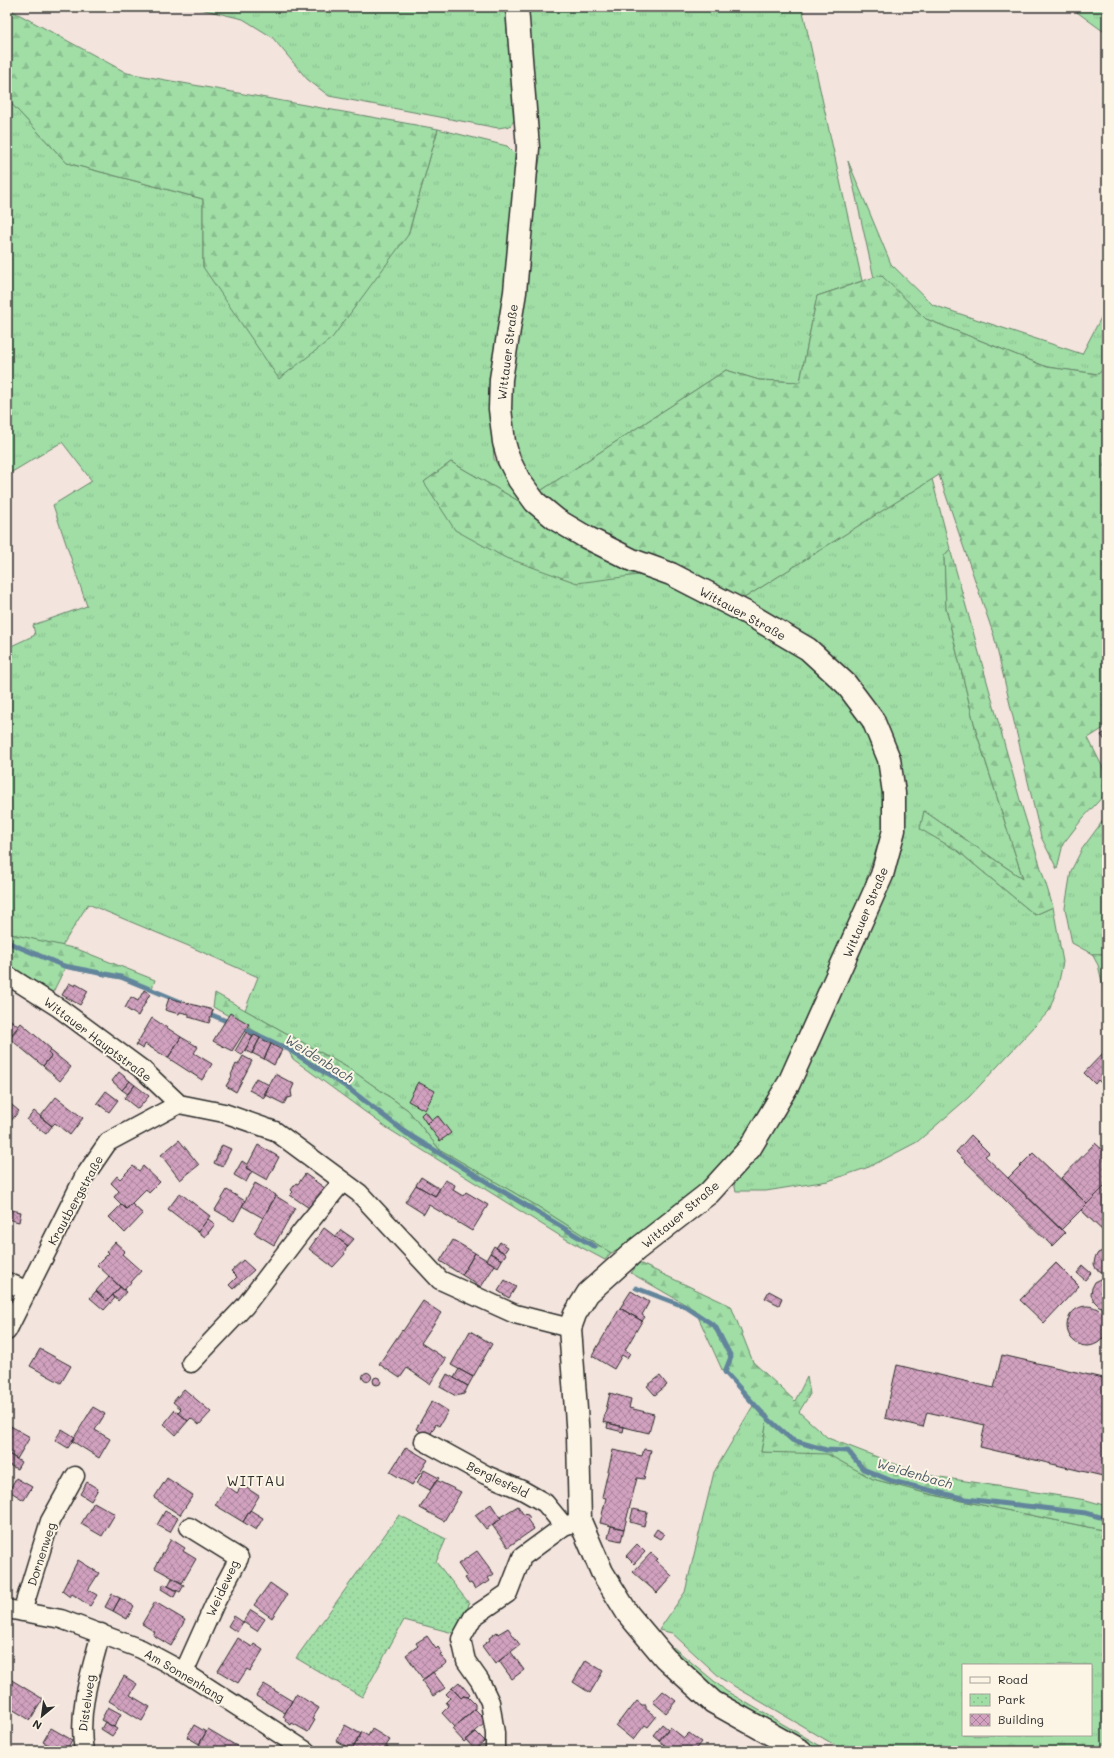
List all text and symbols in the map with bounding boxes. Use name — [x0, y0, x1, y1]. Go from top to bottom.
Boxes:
street label: Wittauer Straße — [493, 303, 521, 401]
street label: Wittauer Straße — [697, 583, 789, 643]
street label: Wittauer Straße — [839, 864, 891, 960]
street label: Wittauer Hauptstraße — [41, 993, 155, 1085]
water label: Weidenbach — [282, 1030, 358, 1086]
street label: Krautbergstraße — [44, 1152, 106, 1248]
street label: Wittauer Straße — [638, 1177, 722, 1251]
water label: Weidenbach — [875, 1454, 955, 1492]
street label: Berglesfeld — [464, 1457, 532, 1501]
district label: WITTAU — [226, 1471, 286, 1490]
street label: Dornenweg — [23, 1520, 59, 1588]
street label: Weideweg — [202, 1557, 242, 1619]
street label: Am Sonnenhang — [142, 1645, 228, 1705]
legend — [962, 1664, 1092, 1736]
text: Road — [998, 1671, 1028, 1687]
street label: Distelweg — [74, 1674, 98, 1732]
text: Park — [998, 1691, 1025, 1707]
north arrow — [22, 1696, 62, 1736]
text: Building — [998, 1711, 1044, 1727]
text: N — [30, 1717, 44, 1734]

